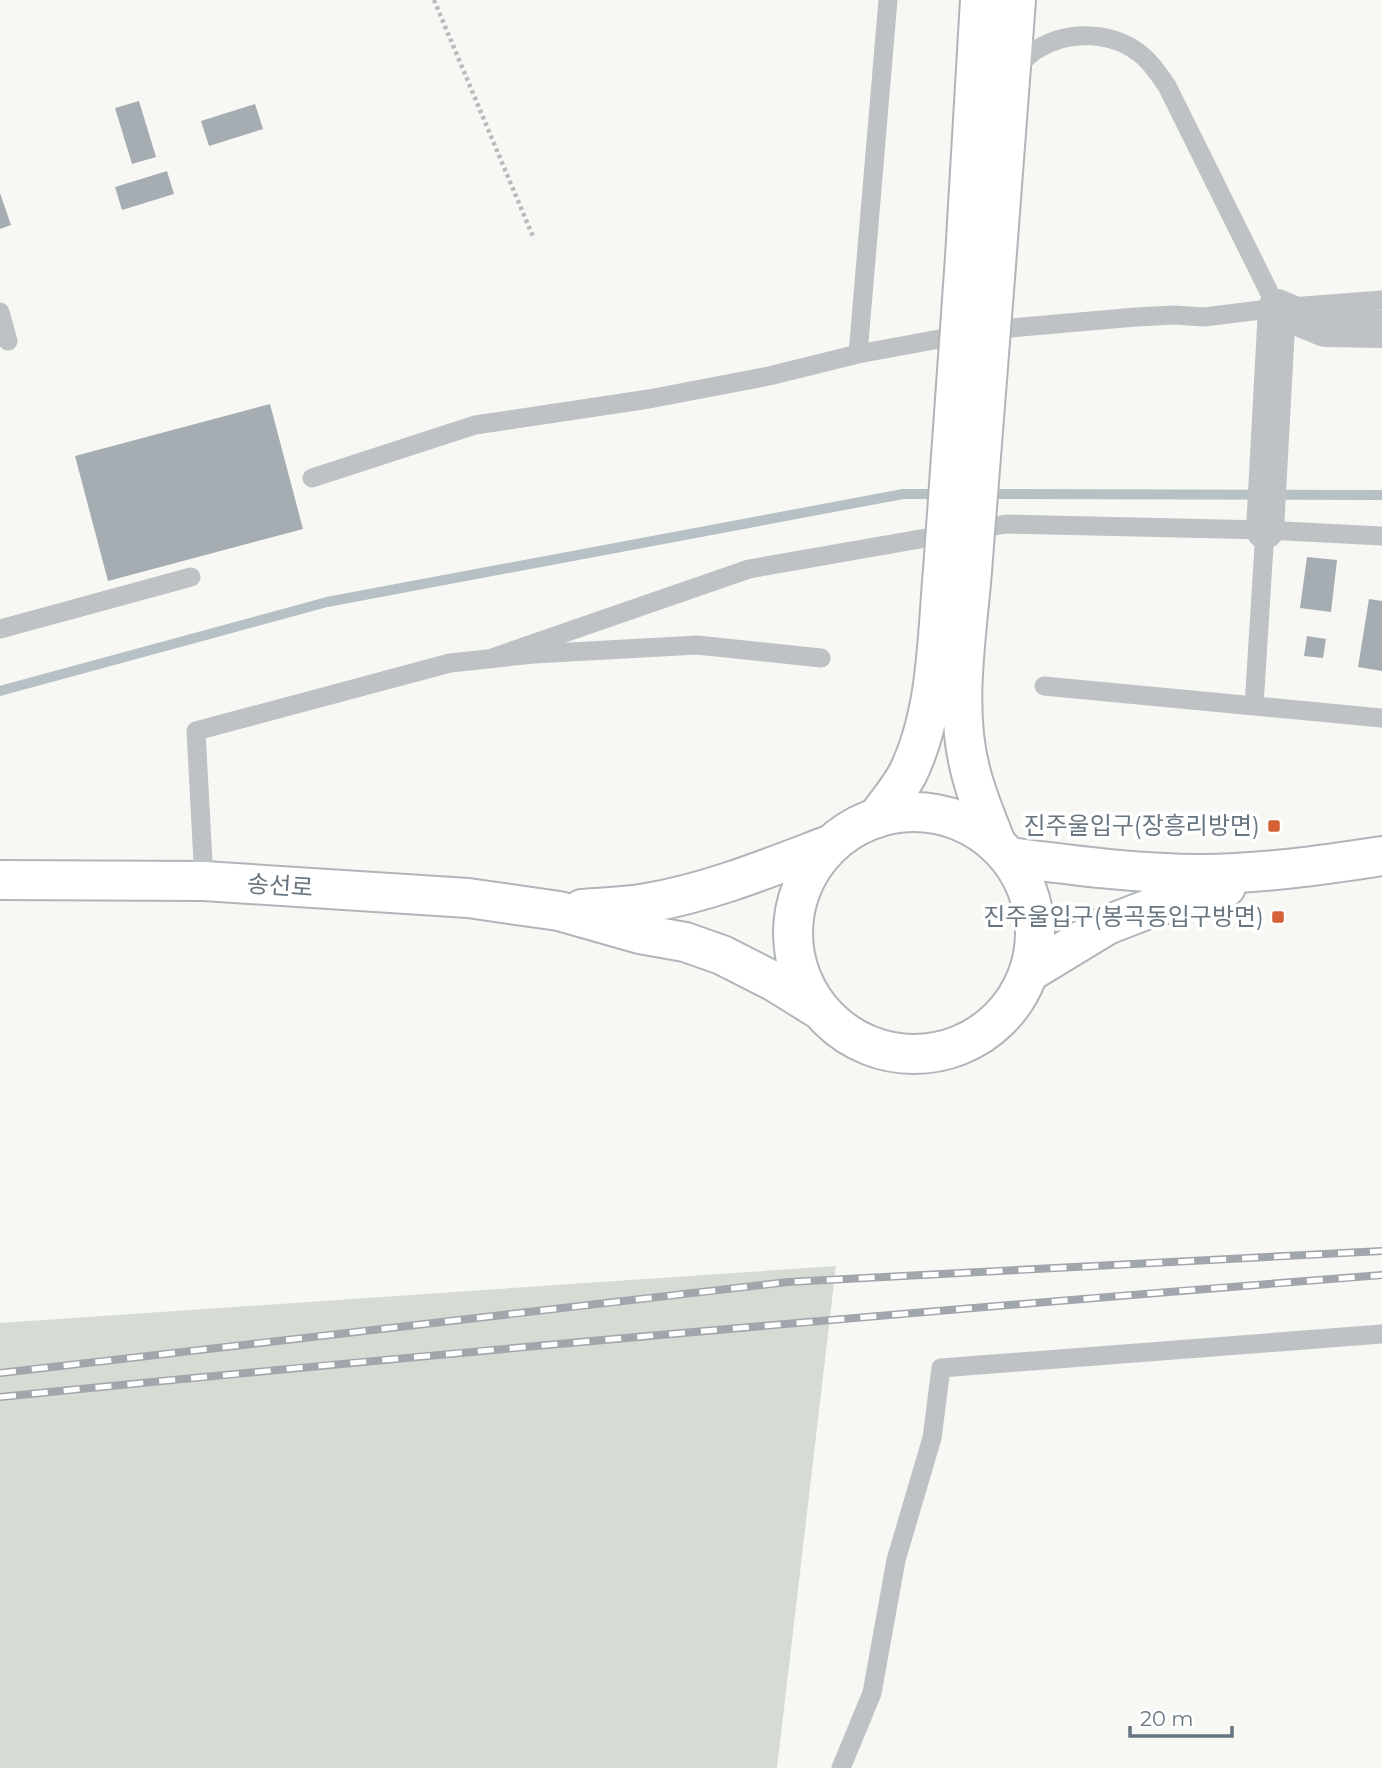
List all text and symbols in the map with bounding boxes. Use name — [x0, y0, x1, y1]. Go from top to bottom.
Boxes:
place label: 진주울입구(장흥리방면) — [1023, 811, 1260, 840]
marker: 진주울입구(장흥리방면) — [1266, 818, 1282, 834]
street label: 송선로 — [246, 869, 314, 902]
place label: 진주울입구(봉곡동입구방면) — [983, 902, 1264, 931]
marker: 진주울입구(봉곡동입구방면) — [1270, 909, 1286, 925]
scale bar — [1130, 1694, 1232, 1738]
text: 20 m — [1140, 1706, 1194, 1731]

